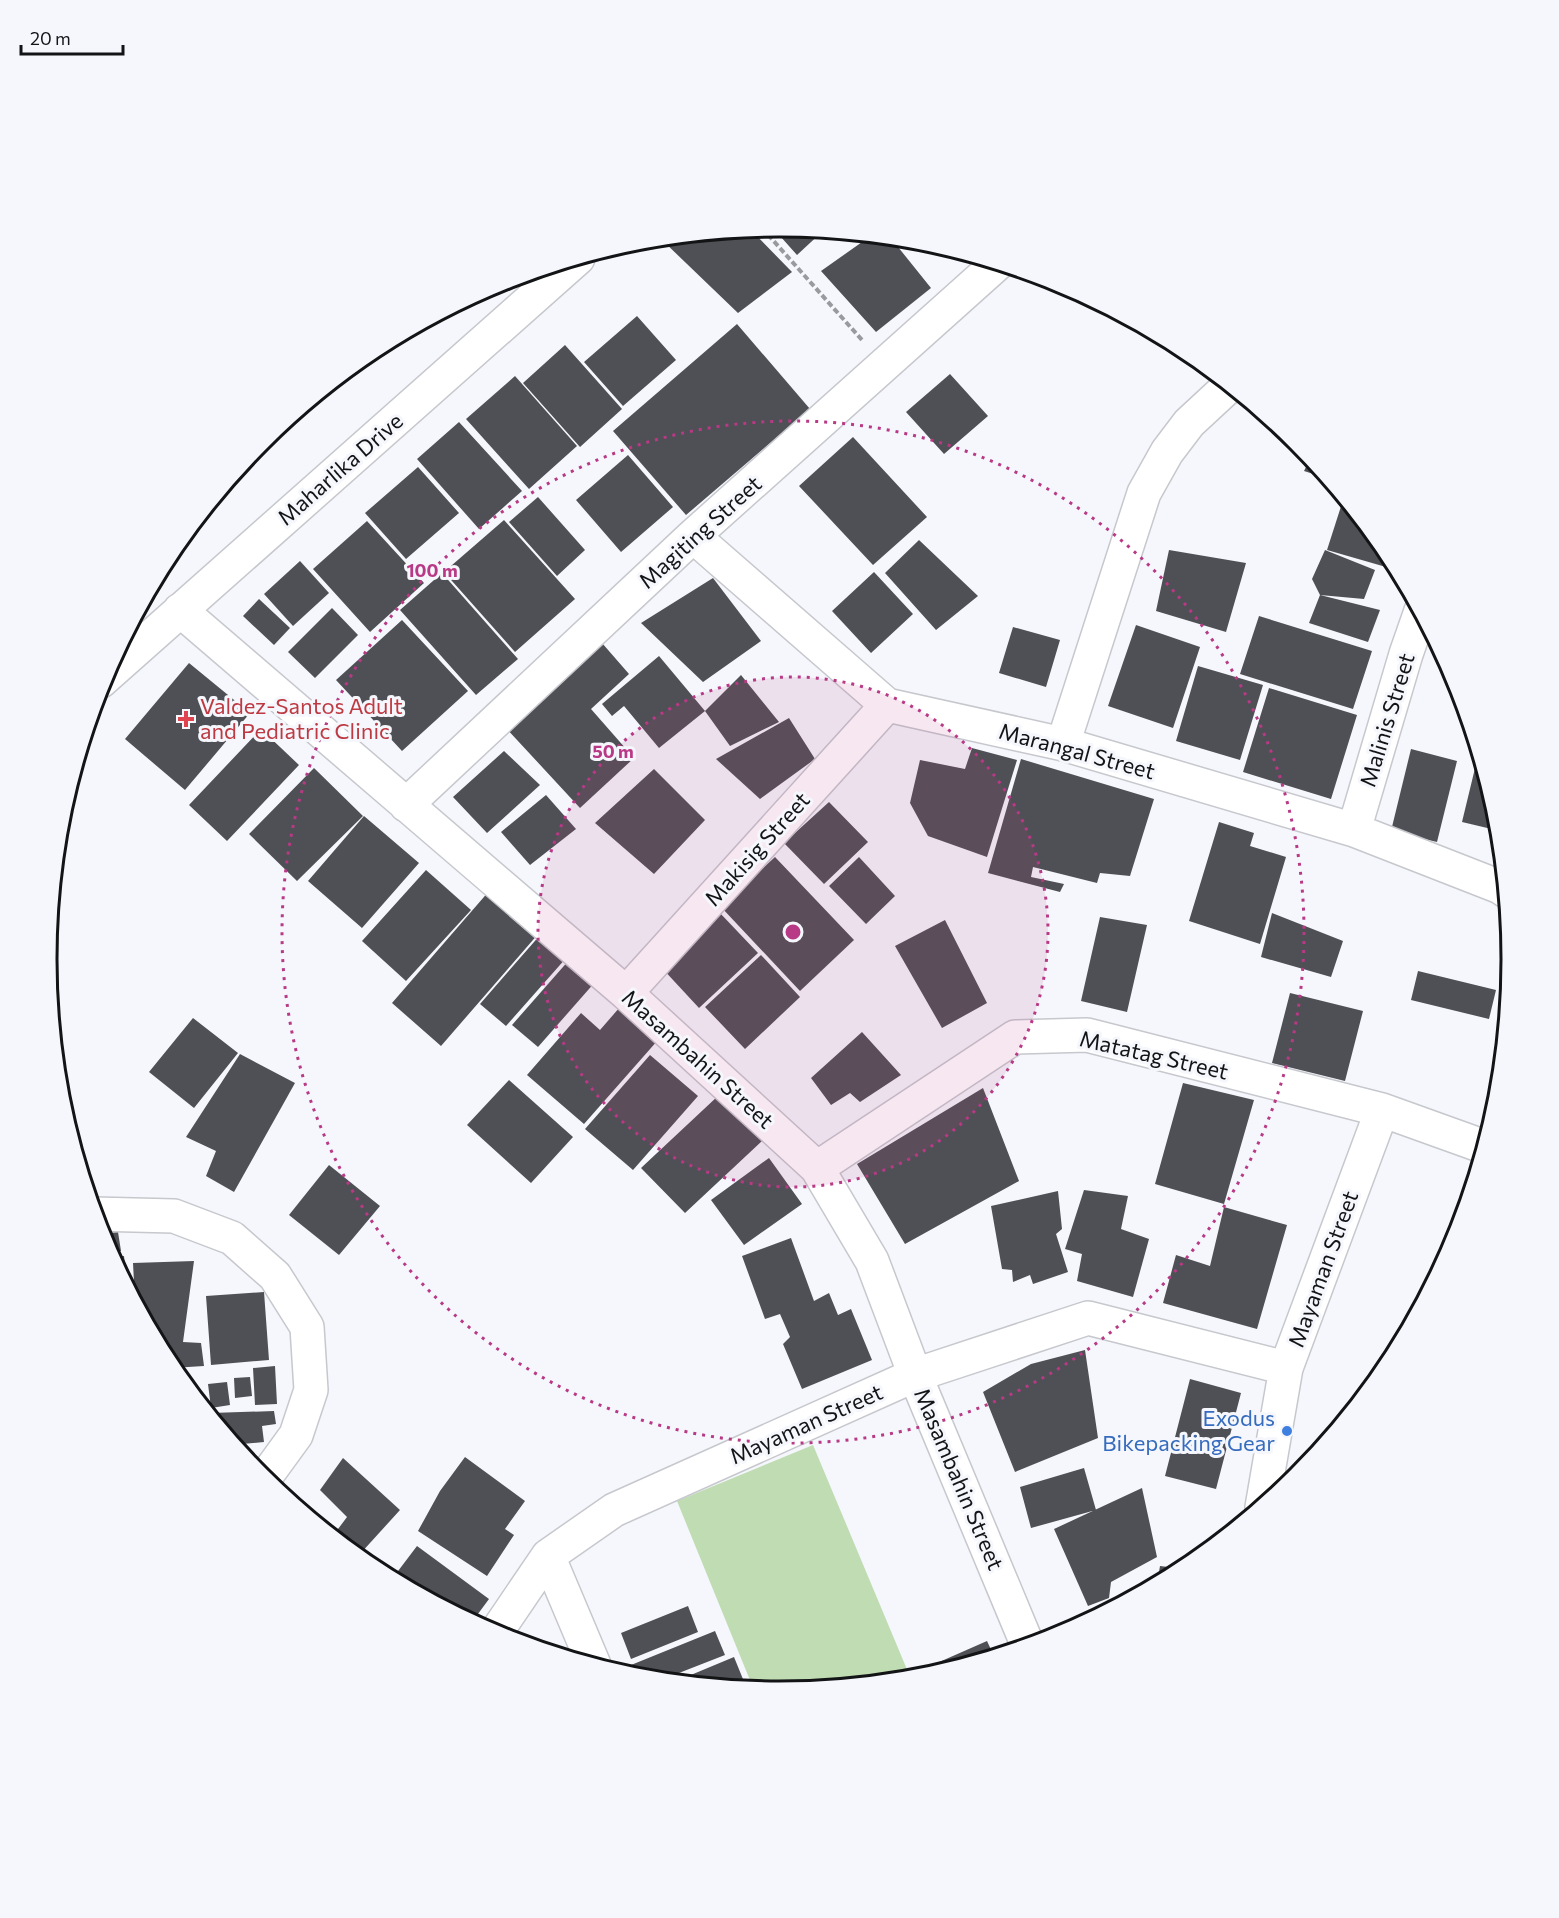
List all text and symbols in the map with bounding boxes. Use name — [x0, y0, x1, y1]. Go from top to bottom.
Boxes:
scale bar — [21, 18, 123, 56]
text: 20 m — [30, 27, 71, 49]
street label: Maharlika Drive — [271, 407, 408, 530]
street label: Magiting Street — [633, 470, 766, 594]
text: 100 m — [406, 559, 458, 581]
street label: Malinis Street — [1353, 650, 1420, 790]
place label: Valdez-Santos Adult and Pediatric Clinic — [200, 692, 403, 744]
marker: Valdez-Santos Adult and Pediatric Clinic — [177, 710, 195, 728]
street label: Marangal Street — [996, 717, 1158, 784]
text: 50 m — [592, 740, 634, 762]
street label: Makisig Street — [698, 786, 815, 911]
centre of rings — [783, 922, 803, 942]
street label: Masambahin Street — [617, 983, 780, 1134]
street label: Matatag Street — [1077, 1024, 1231, 1085]
street label: Mayaman Street — [1282, 1187, 1363, 1351]
street label: Mayaman Street — [725, 1378, 886, 1469]
street label: Masambahin Street — [909, 1384, 1010, 1574]
place label: Exodus Bikepacking Gear — [1102, 1404, 1275, 1456]
marker: Exodus Bikepacking Gear — [1280, 1424, 1294, 1438]

